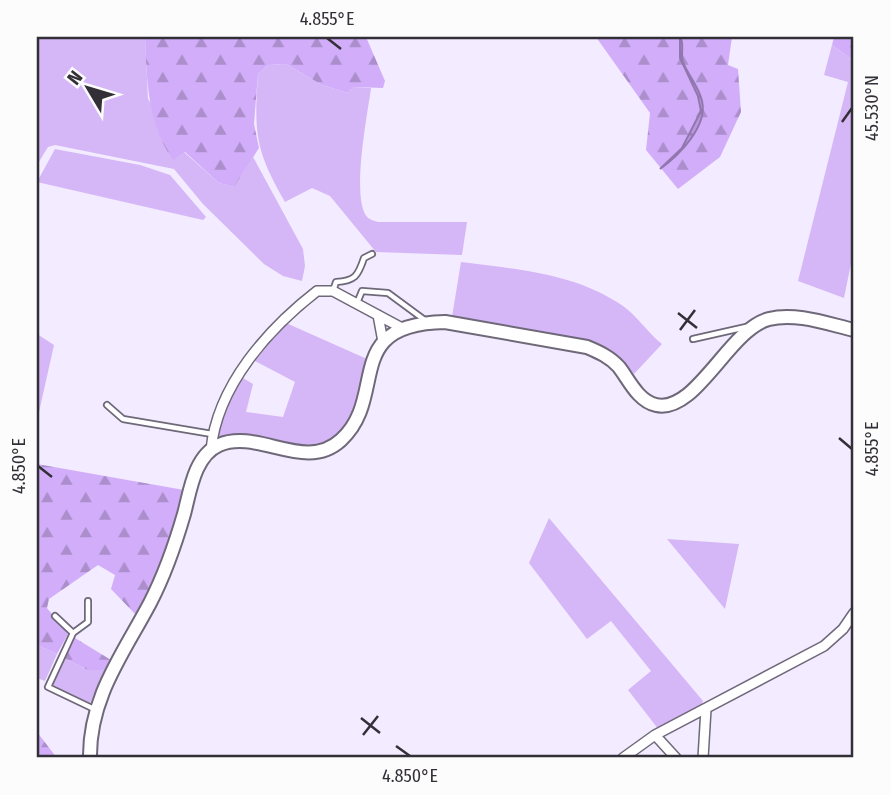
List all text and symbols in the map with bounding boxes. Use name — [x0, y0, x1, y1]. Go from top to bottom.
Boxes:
text: 4.855°E — [300, 8, 354, 30]
north arrow — [52, 52, 122, 122]
text: N — [62, 66, 88, 89]
text: 45.530°N — [861, 75, 883, 141]
text: 4.855°E — [861, 422, 883, 476]
text: 4.850°E — [8, 438, 30, 494]
text: 4.850°E — [382, 765, 438, 787]

